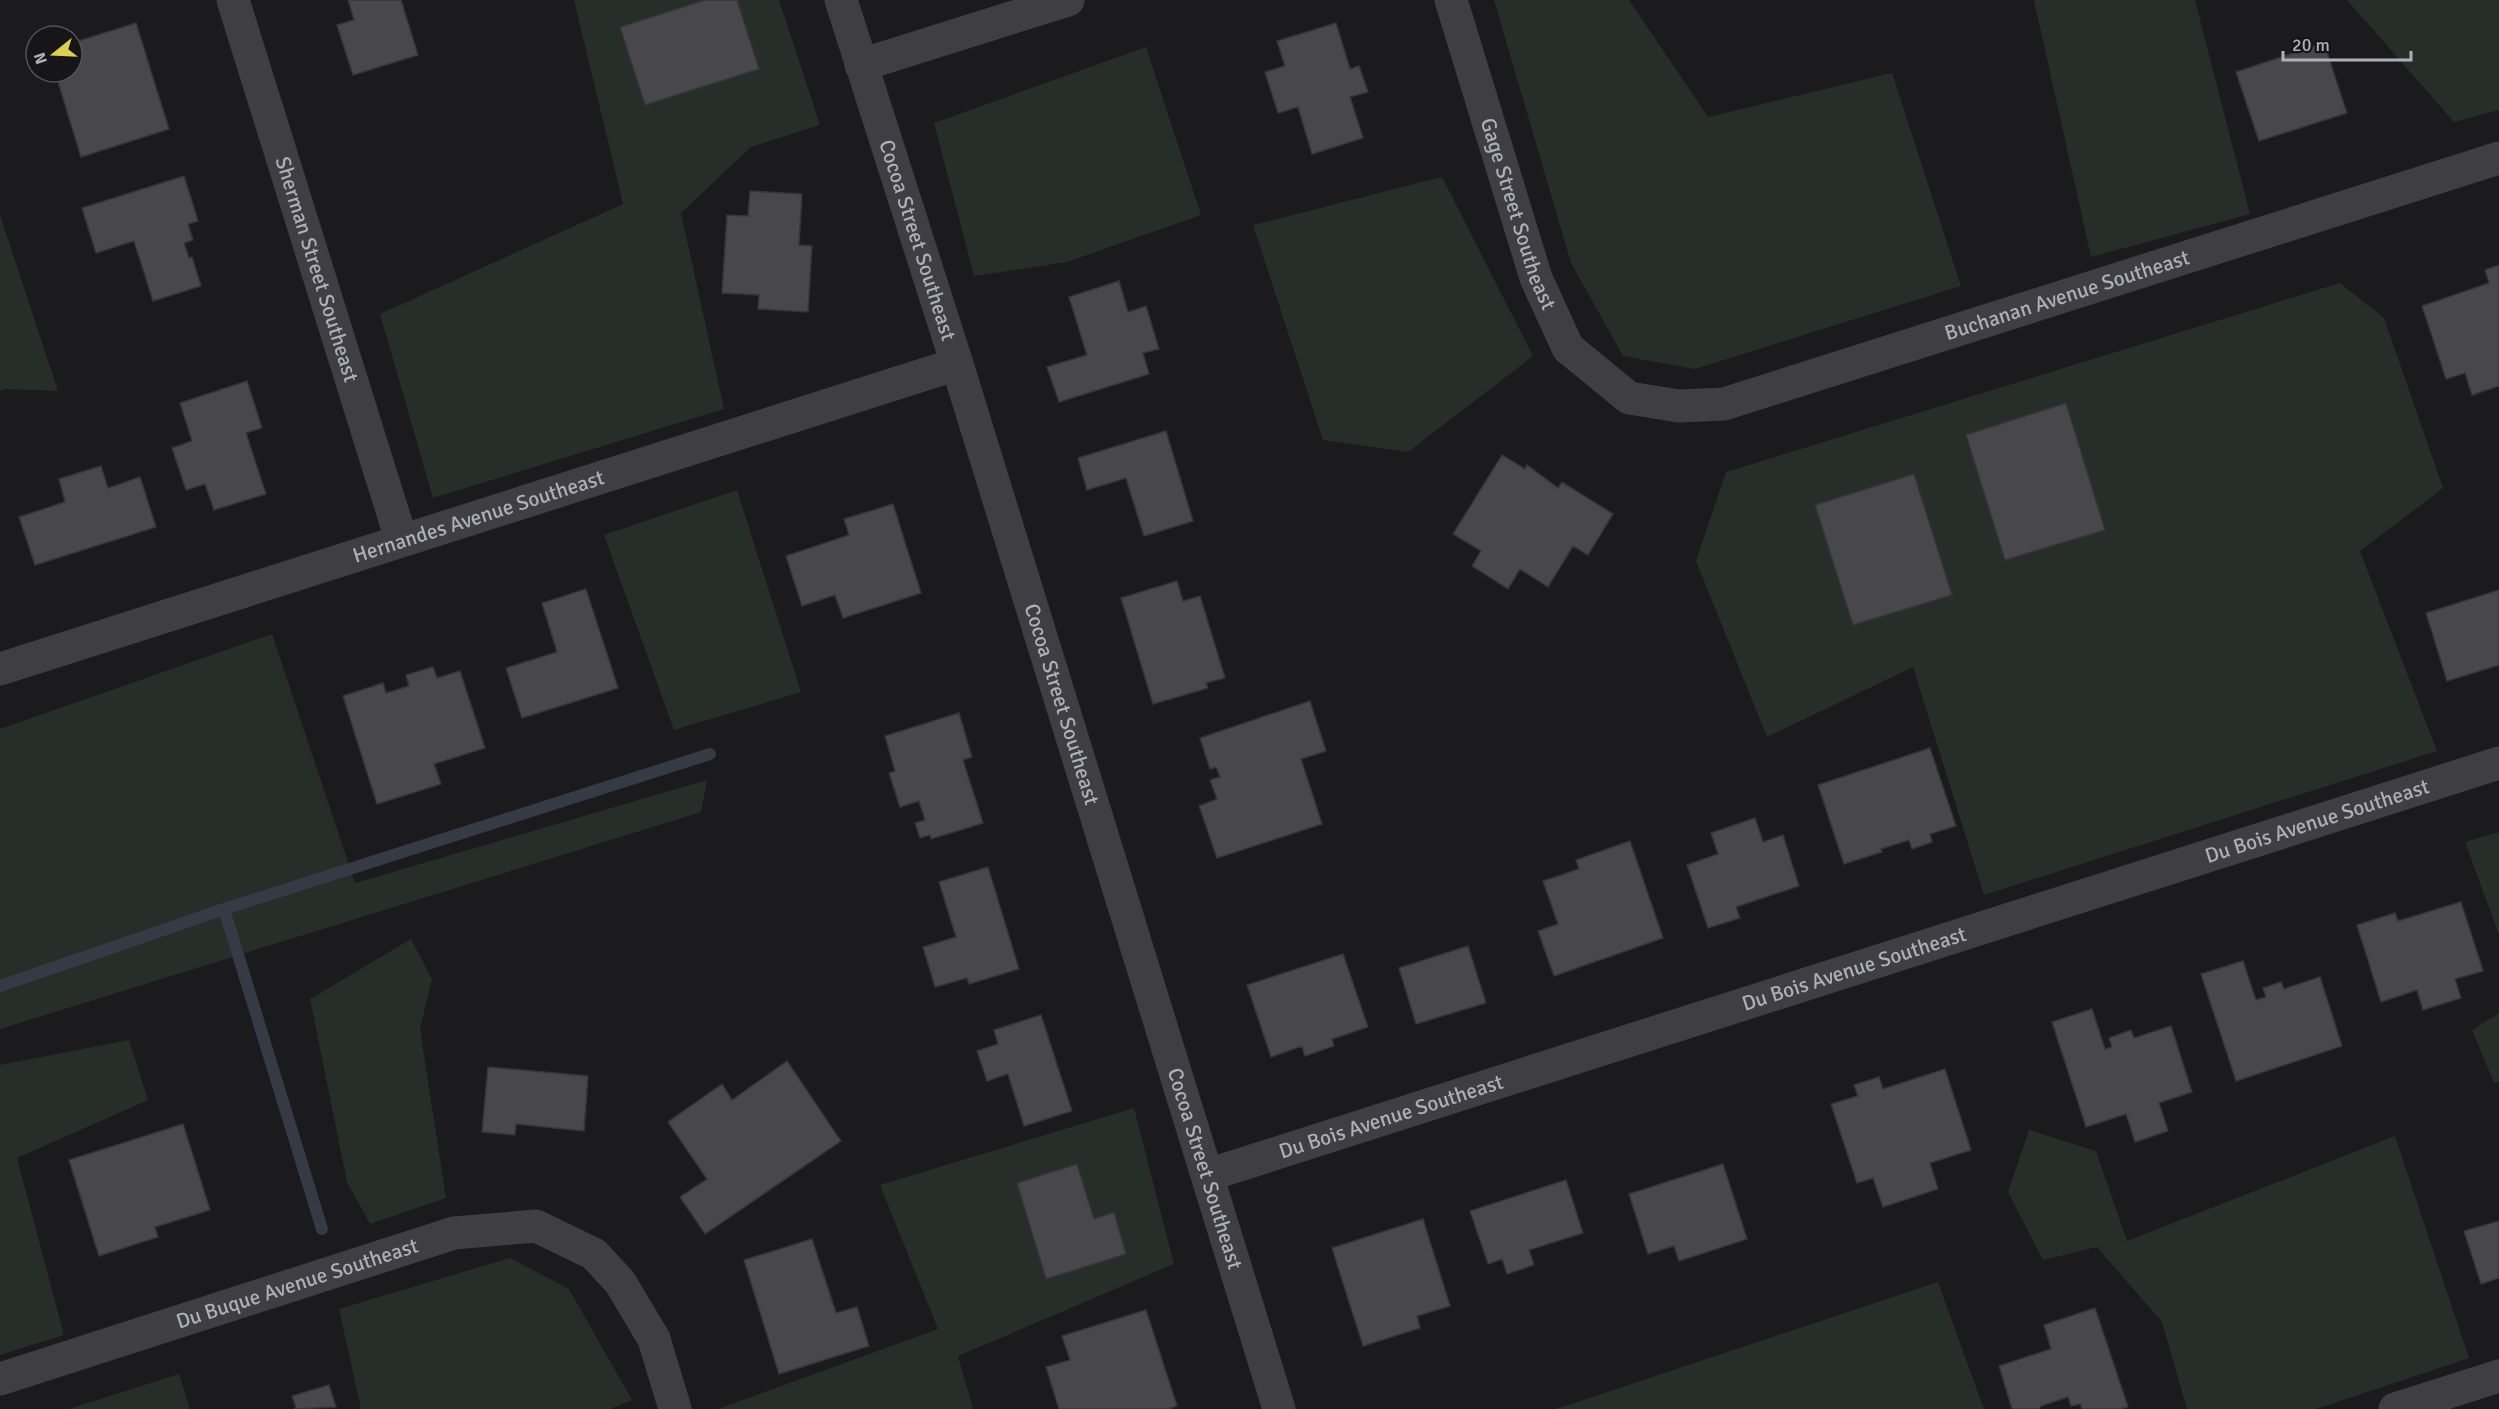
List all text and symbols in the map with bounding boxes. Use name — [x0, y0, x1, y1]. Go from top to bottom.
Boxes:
north arrow — [24, 24, 84, 84]
scale bar — [2283, 24, 2410, 62]
text: 20 m — [2292, 34, 2330, 56]
text: N — [29, 50, 52, 67]
street label: Gage Street Southeast — [1475, 115, 1562, 314]
street label: Cocoa Street Southeast — [873, 136, 962, 344]
street label: Sherman Street Southeast — [270, 153, 364, 385]
street label: Buchanan Avenue Southeast — [1941, 244, 2193, 346]
street label: Hernandes Avenue Southeast — [349, 464, 607, 569]
street label: Cocoa Street Southeast — [1019, 600, 1105, 808]
street label: Du Bois Avenue Southeast — [2202, 773, 2432, 869]
street label: Du Bois Avenue Southeast — [1739, 921, 1969, 1017]
street label: Cocoa Street Southeast — [1162, 1065, 1248, 1273]
street label: Du Bois Avenue Southeast — [1276, 1069, 1506, 1165]
street label: Du Buque Avenue Southeast — [173, 1232, 421, 1335]

